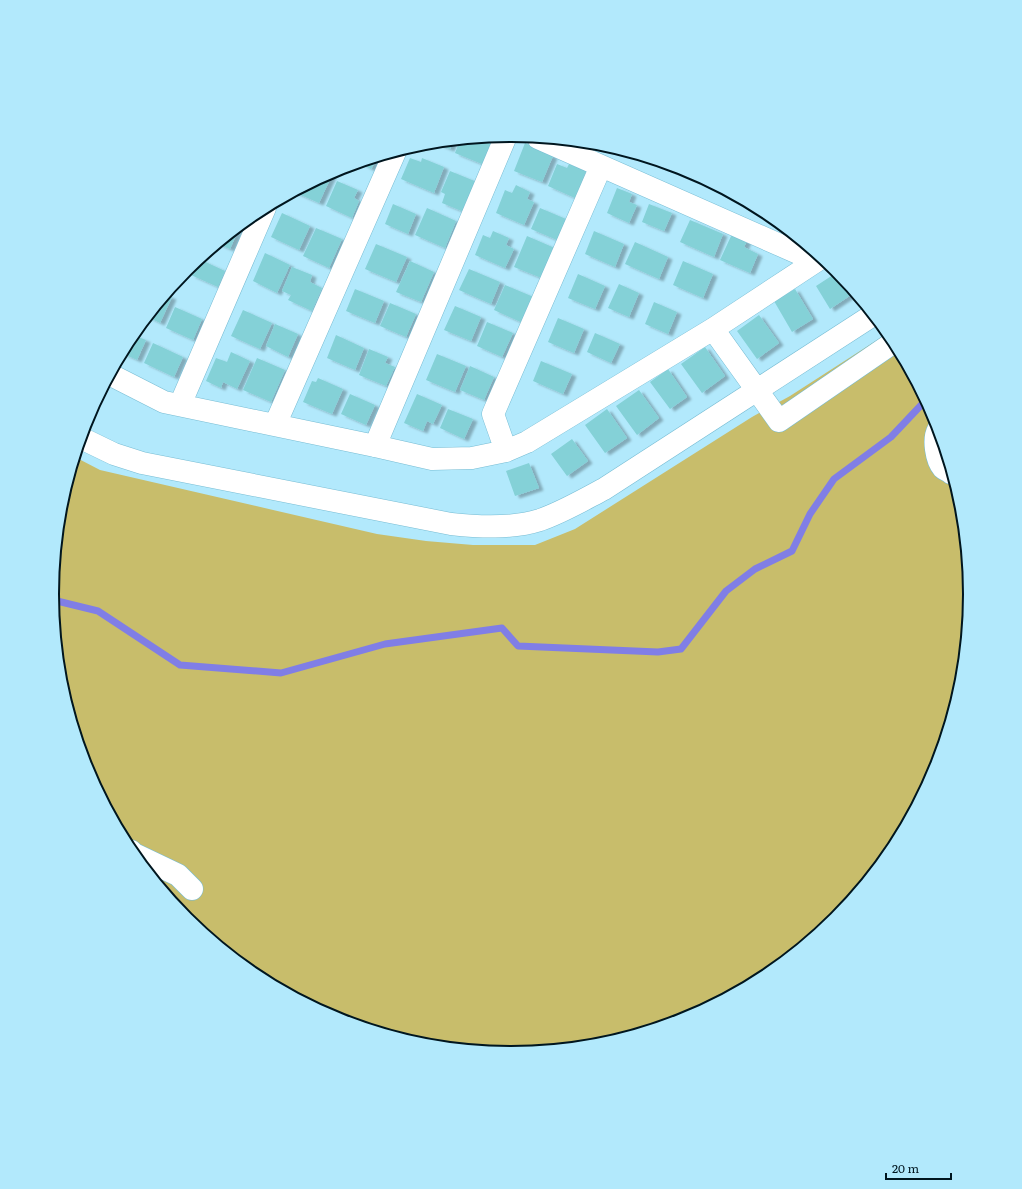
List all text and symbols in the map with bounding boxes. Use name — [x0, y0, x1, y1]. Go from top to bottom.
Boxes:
scale bar — [886, 1155, 951, 1181]
text: 20 m — [892, 1159, 919, 1177]

